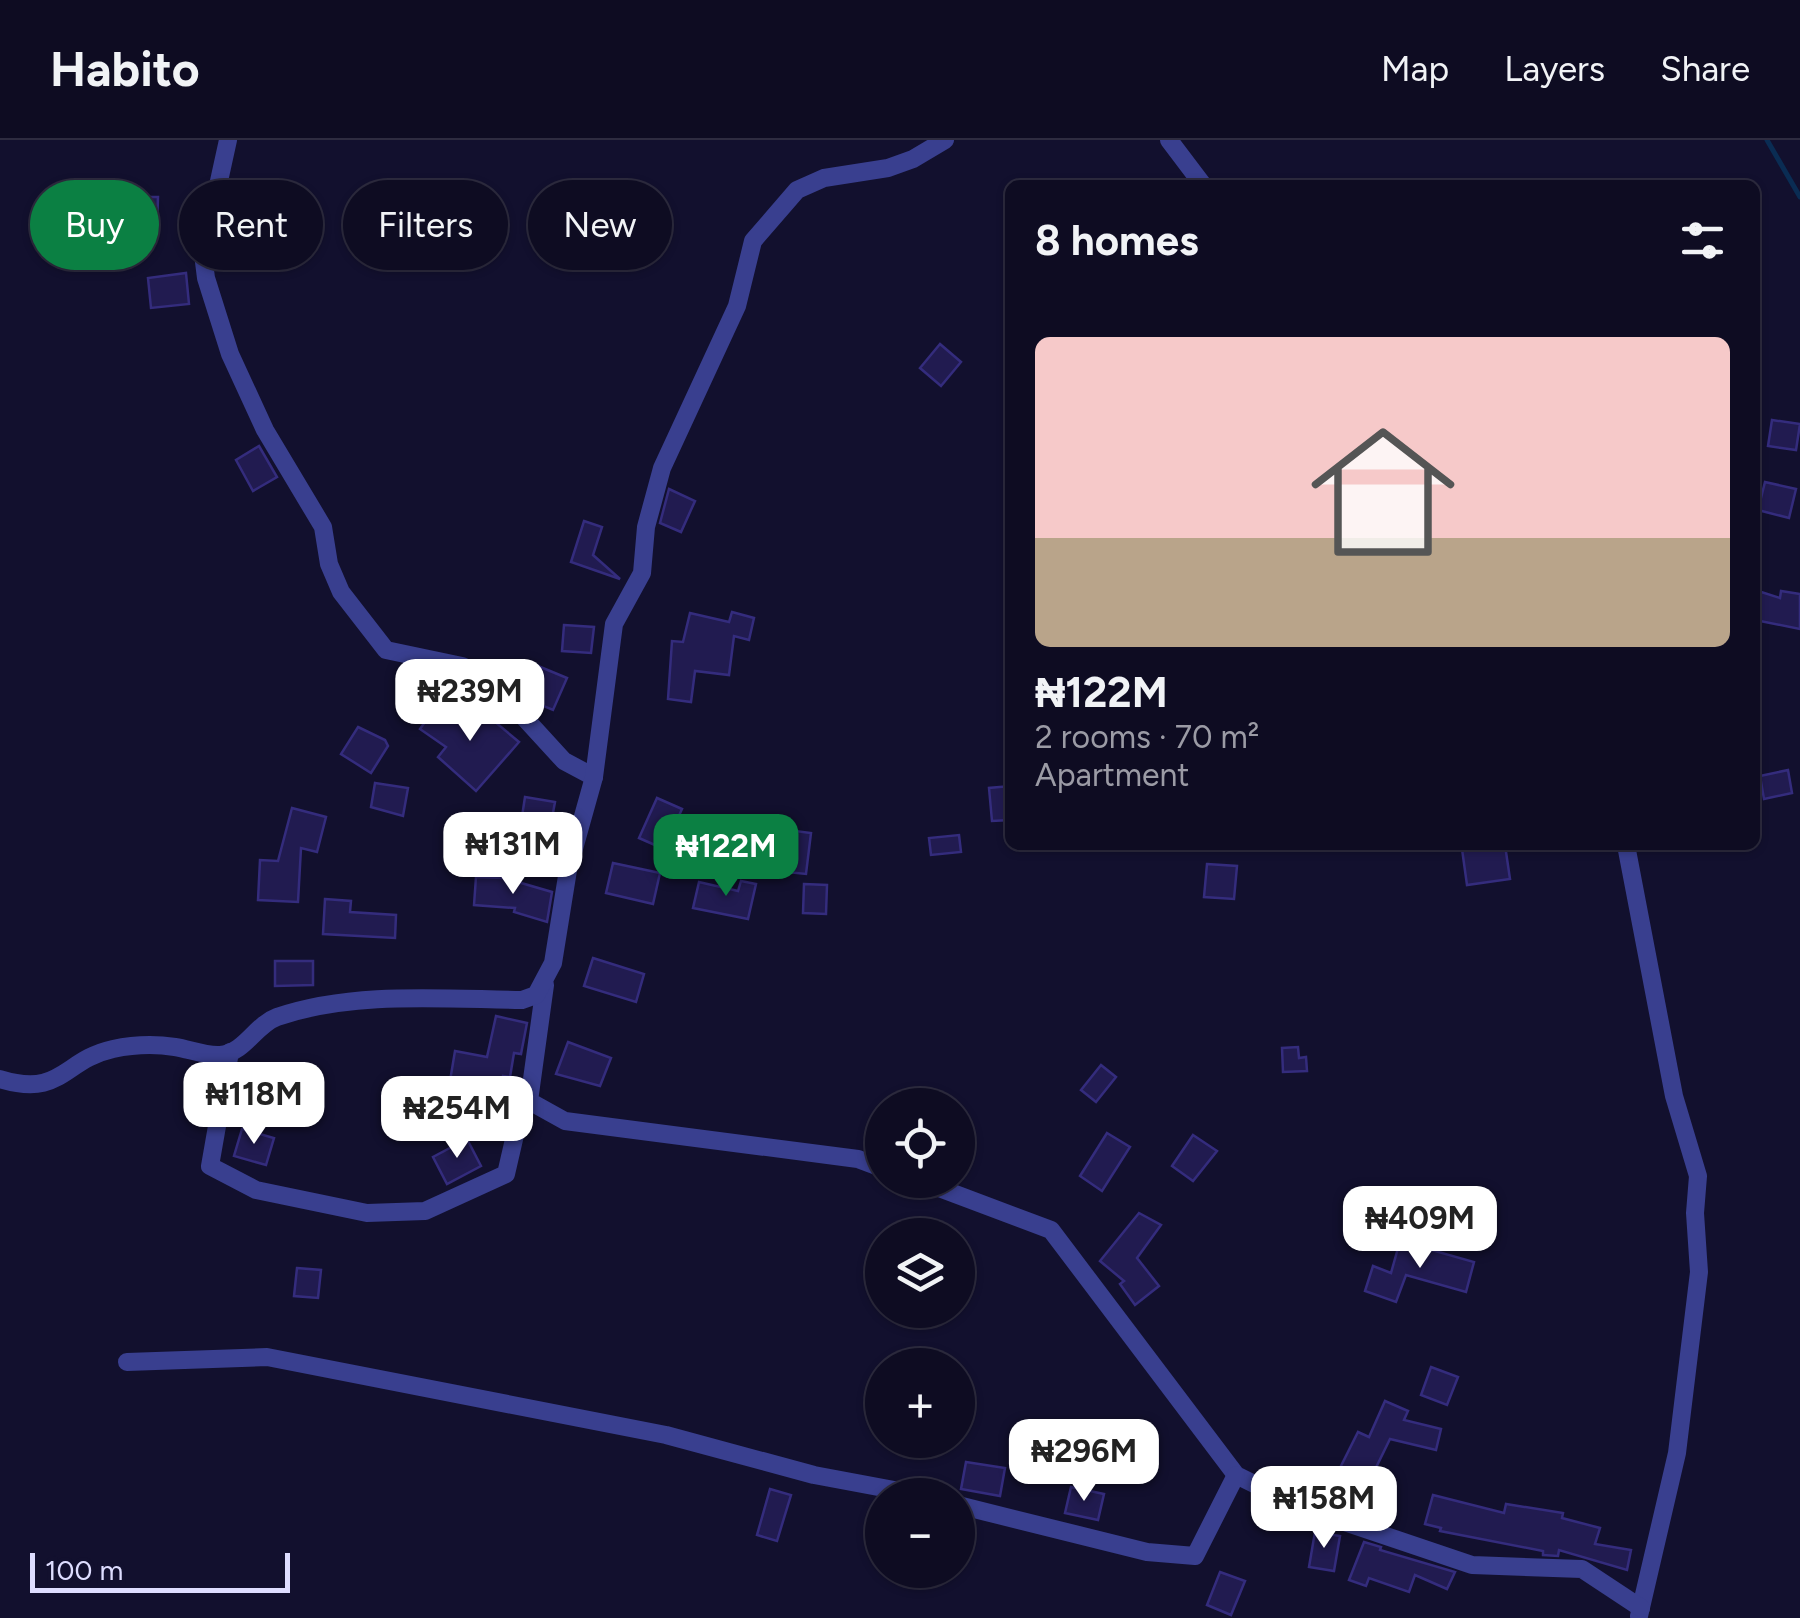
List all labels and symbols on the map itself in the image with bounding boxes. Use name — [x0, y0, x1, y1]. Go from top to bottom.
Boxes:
pin: ₦239M — [400, 659, 540, 744]
pin: ₦131M — [443, 812, 583, 897]
pin: ₦122M — [656, 814, 796, 899]
pin: ₦118M — [184, 1062, 324, 1147]
pin: ₦254M — [387, 1076, 527, 1161]
pin: ₦409M — [1350, 1186, 1490, 1271]
pin: ₦296M — [1014, 1419, 1154, 1504]
pin: ₦158M — [1254, 1466, 1394, 1551]
scale bar — [30, 1548, 290, 1592]

